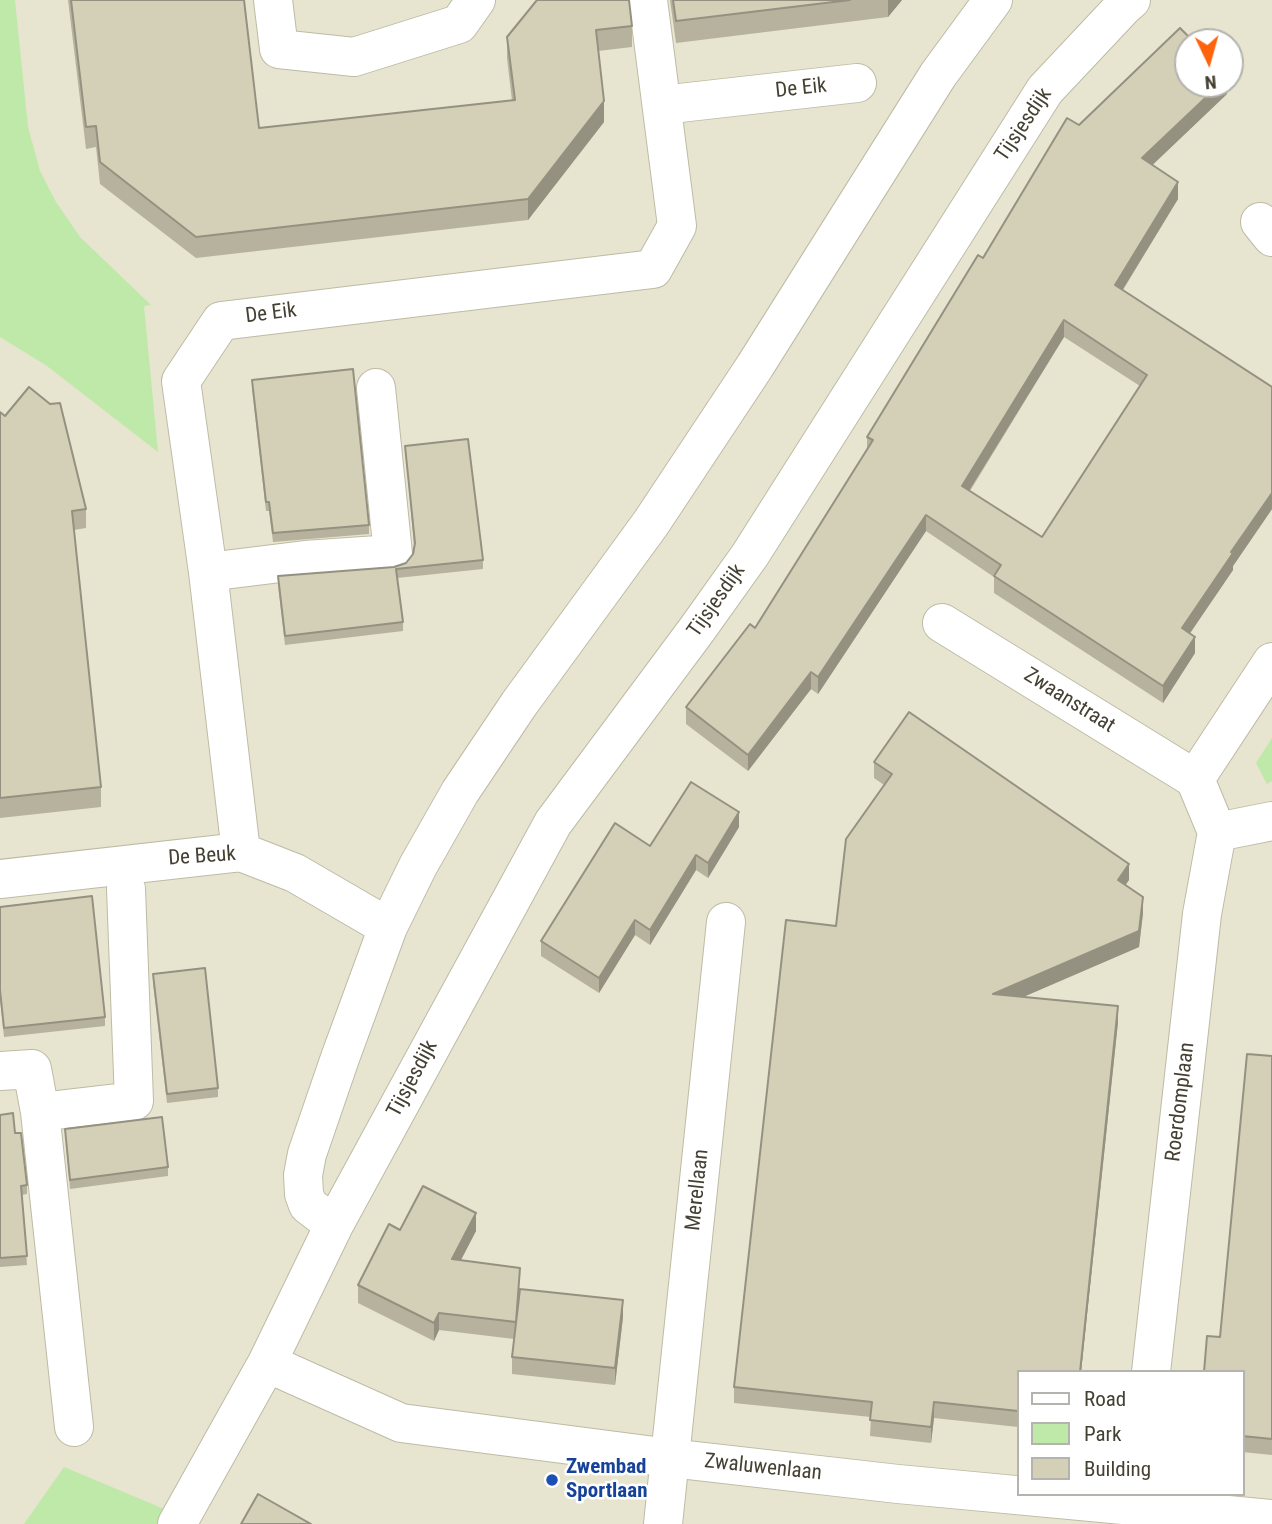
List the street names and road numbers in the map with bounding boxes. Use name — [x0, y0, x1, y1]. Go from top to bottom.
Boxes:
street label: De Eik — [774, 74, 828, 104]
street label: Tijsjesdijk — [990, 83, 1058, 167]
street label: De Eik — [244, 298, 298, 330]
street label: Tijsjesdijk — [683, 560, 751, 642]
street label: Zwaanstraat — [1019, 663, 1119, 739]
street label: De Beuk — [167, 842, 237, 872]
street label: Tijsjesdijk — [382, 1036, 444, 1122]
street label: Roerdomplaan — [1161, 1041, 1201, 1163]
street label: Merellaan — [681, 1148, 715, 1232]
street label: Zwaluwenlaan — [703, 1449, 823, 1487]

